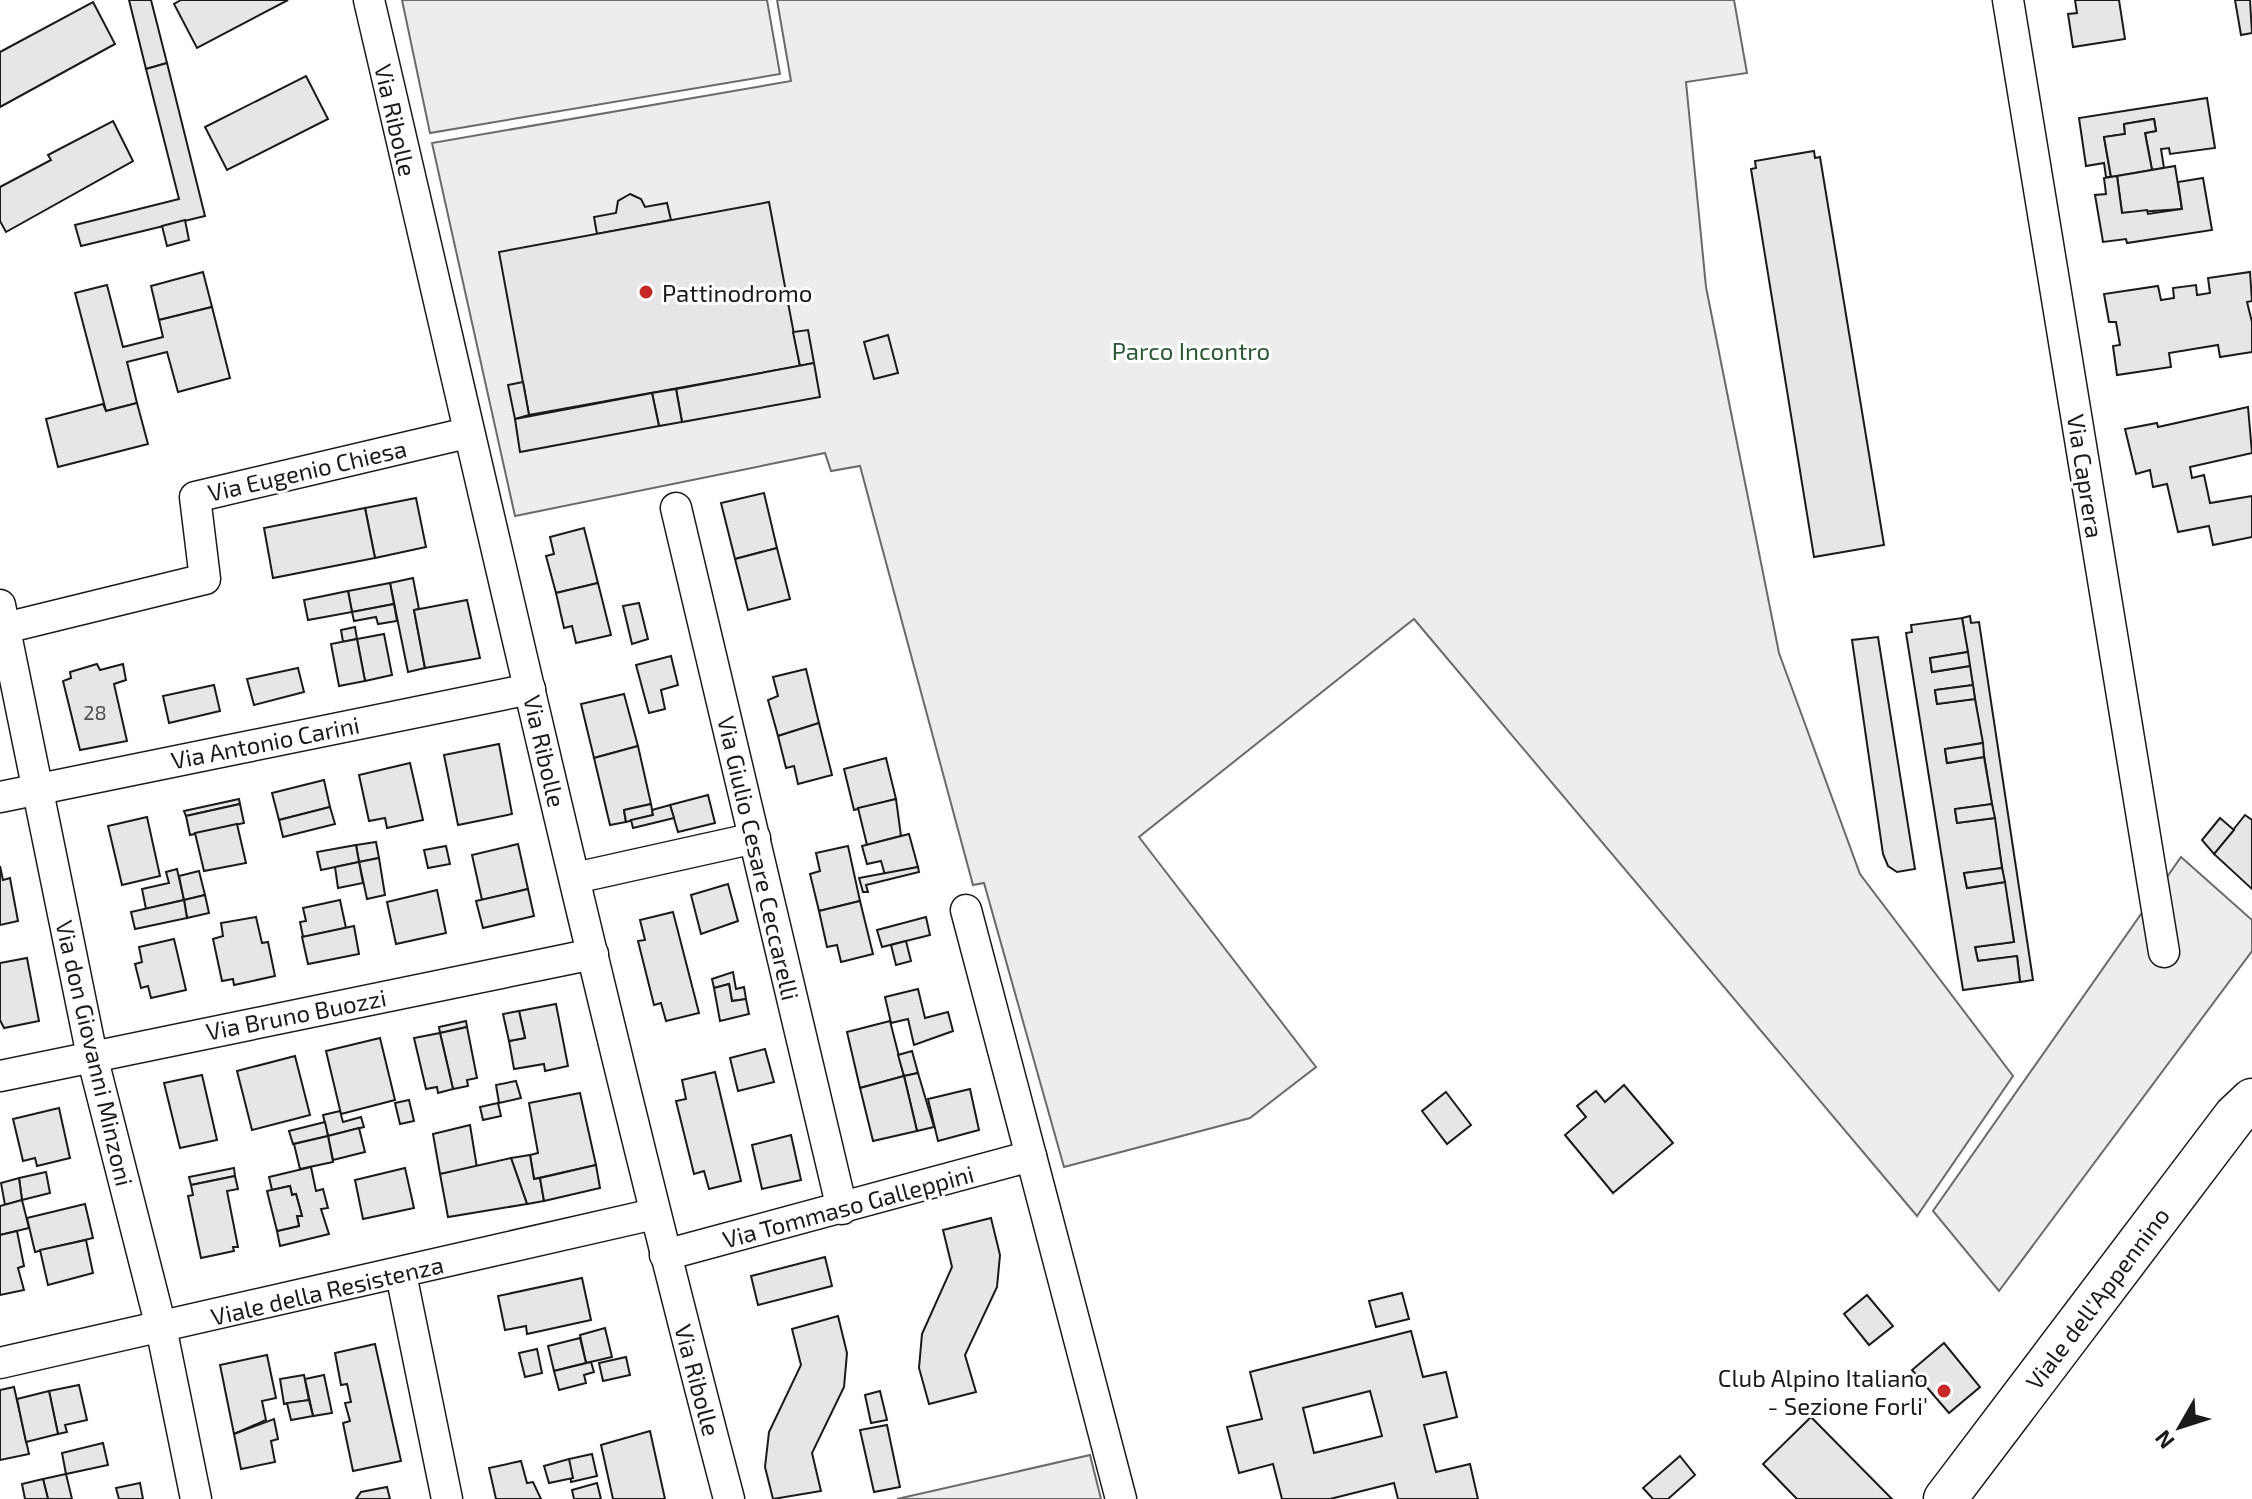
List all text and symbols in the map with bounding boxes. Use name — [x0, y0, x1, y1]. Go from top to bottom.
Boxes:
street label: Via Ribolle — [369, 61, 423, 179]
place label: Pattinodromo — [662, 278, 812, 307]
marker: Pattinodromo — [637, 283, 655, 301]
park label: Parco Incontro — [1112, 336, 1270, 365]
street label: Via Caprera — [2062, 412, 2110, 540]
street label: Via Eugenio Chiesa — [205, 433, 409, 507]
street label: Via Ribolle — [518, 692, 572, 810]
house number: 28 — [83, 700, 107, 724]
street label: Via Antonio Carini — [168, 710, 362, 774]
street label: Via Giulio Cesare Ceccarelli — [712, 713, 806, 1003]
street label: Via don Giovanni Minzoni — [50, 917, 140, 1189]
street label: Via Bruno Buozzi — [204, 982, 388, 1046]
street label: Via Tommaso Galleppini — [719, 1158, 977, 1254]
street label: Viale dell'Appennino — [2019, 1201, 2175, 1395]
street label: Viale della Resistenza — [208, 1249, 446, 1331]
street label: Via Ribolle — [669, 1321, 727, 1439]
place label: Club Alpino Italiano - Sezione Forli' — [1718, 1363, 1928, 1420]
marker: Club Alpino Italiano - Sezione Forli' — [1935, 1382, 1953, 1400]
north arrow — [2140, 1387, 2220, 1467]
text: N — [2149, 1426, 2179, 1455]

